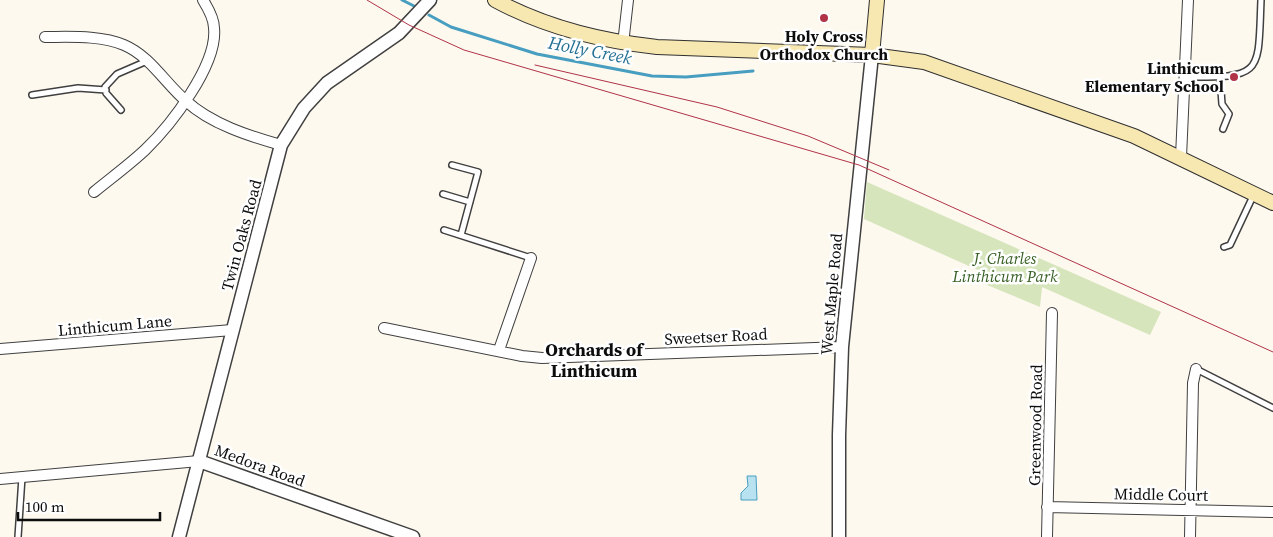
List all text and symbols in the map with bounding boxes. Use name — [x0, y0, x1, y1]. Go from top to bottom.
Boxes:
marker: Holy Cross Orthodox Church — [818, 12, 830, 24]
place label: Holy Cross Orthodox Church — [760, 25, 888, 65]
water label: Holly Creek — [545, 29, 634, 70]
place label: Linthicum Elementary School — [1085, 57, 1224, 97]
marker: Linthicum Elementary School — [1228, 71, 1240, 83]
street label: Twin Oaks Road — [216, 177, 266, 293]
street label: West Maple Road — [815, 232, 847, 356]
park label: J. Charles Linthicum Park — [952, 247, 1058, 287]
street label: Linthicum Lane — [57, 309, 173, 341]
street label: Sweetser Road — [664, 322, 768, 350]
district label: Orchards of Linthicum — [545, 337, 645, 383]
street label: Greenwood Road — [1023, 364, 1047, 486]
street label: Medora Road — [212, 438, 308, 492]
street label: Middle Court — [1114, 482, 1209, 506]
scale bar — [18, 490, 160, 522]
text: 100 m — [25, 496, 65, 517]

